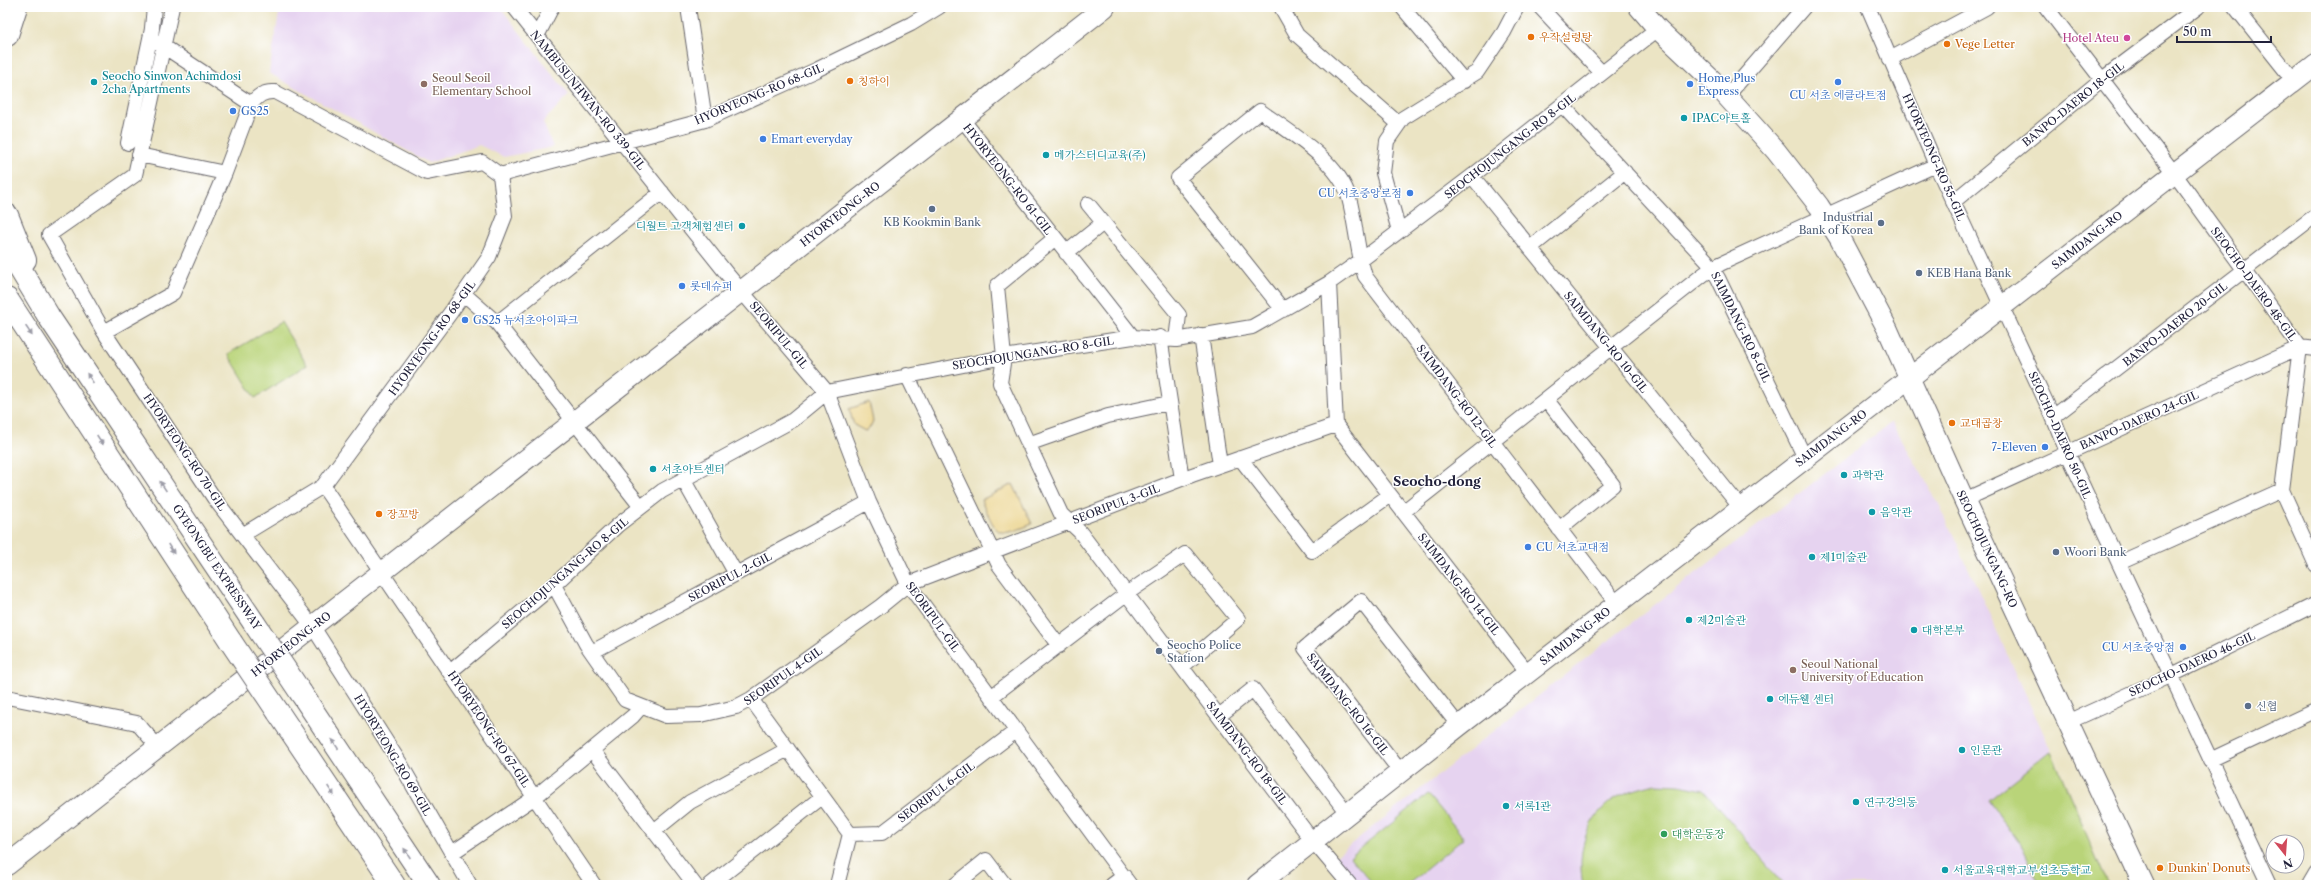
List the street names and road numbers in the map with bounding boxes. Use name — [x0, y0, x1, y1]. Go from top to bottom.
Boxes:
street label: NAMBUSUNHWAN-RO 339-GIL — [527, 28, 649, 173]
street label: BANPO-DAERO 18-GIL — [2019, 58, 2127, 149]
street label: HYORYEONG-RO 68-GIL — [692, 60, 826, 128]
street label: SEOCHOJUNGANG-RO 8-GIL — [1441, 90, 1579, 202]
street label: HYORYEONG-RO 55-GIL — [1900, 91, 1969, 224]
street label: HYORYEONG-RO 61-GIL — [960, 121, 1056, 238]
street label: HYORYEONG-RO — [797, 178, 883, 250]
street label: SAIMDANG-RO — [2049, 208, 2125, 272]
street label: SEOCHO-DAERO 48-GIL — [2208, 224, 2301, 344]
street label: SAIMDANG-RO 8-GIL — [1708, 270, 1774, 385]
street label: HYORYEONG-RO 68-GIL — [386, 277, 479, 398]
street label: BANPO-DAERO 20-GIL — [2120, 278, 2231, 369]
street label: SAIMDANG-RO 10-GIL — [1561, 289, 1652, 396]
street label: SEORIPUL-GIL — [747, 298, 812, 372]
street label: SEOCHOJUNGANG-RO 8-GIL — [951, 333, 1115, 373]
street label: SAIMDANG-RO 12-GIL — [1414, 342, 1501, 451]
street label: SEOCHO-DAERO 50-GIL — [2026, 369, 2095, 501]
street label: BANPO-DAERO 24-GIL — [2078, 387, 2201, 452]
street label: HYORYEONG-RO 70-GIL — [141, 391, 230, 514]
street label: SAIMDANG-RO — [1792, 406, 1870, 470]
street label: SEORIPUL 3-GIL — [1070, 481, 1162, 527]
street label: SEOCHOJUNGANG-RO — [1954, 488, 2020, 610]
street label: GYEONGBU EXPRESSWAY — [170, 501, 264, 633]
street label: SEOCHOJUNGANG-RO 8-GIL — [499, 514, 632, 632]
street label: SAIMDANG-RO 14-GIL — [1415, 530, 1504, 638]
street label: SEORIPUL 2-GIL — [686, 549, 775, 605]
street label: SEORIPUL-GIL — [903, 579, 964, 656]
street label: SAIMDANG-RO — [1537, 604, 1613, 668]
street label: HYORYEONG-RO — [248, 608, 334, 680]
street label: SEOCHO-DAERO 46-GIL — [2127, 628, 2258, 699]
street label: SEORIPUL 4-GIL — [741, 643, 826, 708]
street label: SAIMDANG-RO 16-GIL — [1304, 650, 1393, 758]
street label: HYORYEONG-RO 67-GIL — [445, 668, 534, 790]
street label: HYORYEONG-RO 69-GIL — [351, 692, 435, 819]
street label: SAIMDANG-RO 18-GIL — [1204, 699, 1291, 808]
street label: SEORIPUL 6-GIL — [895, 758, 978, 825]

